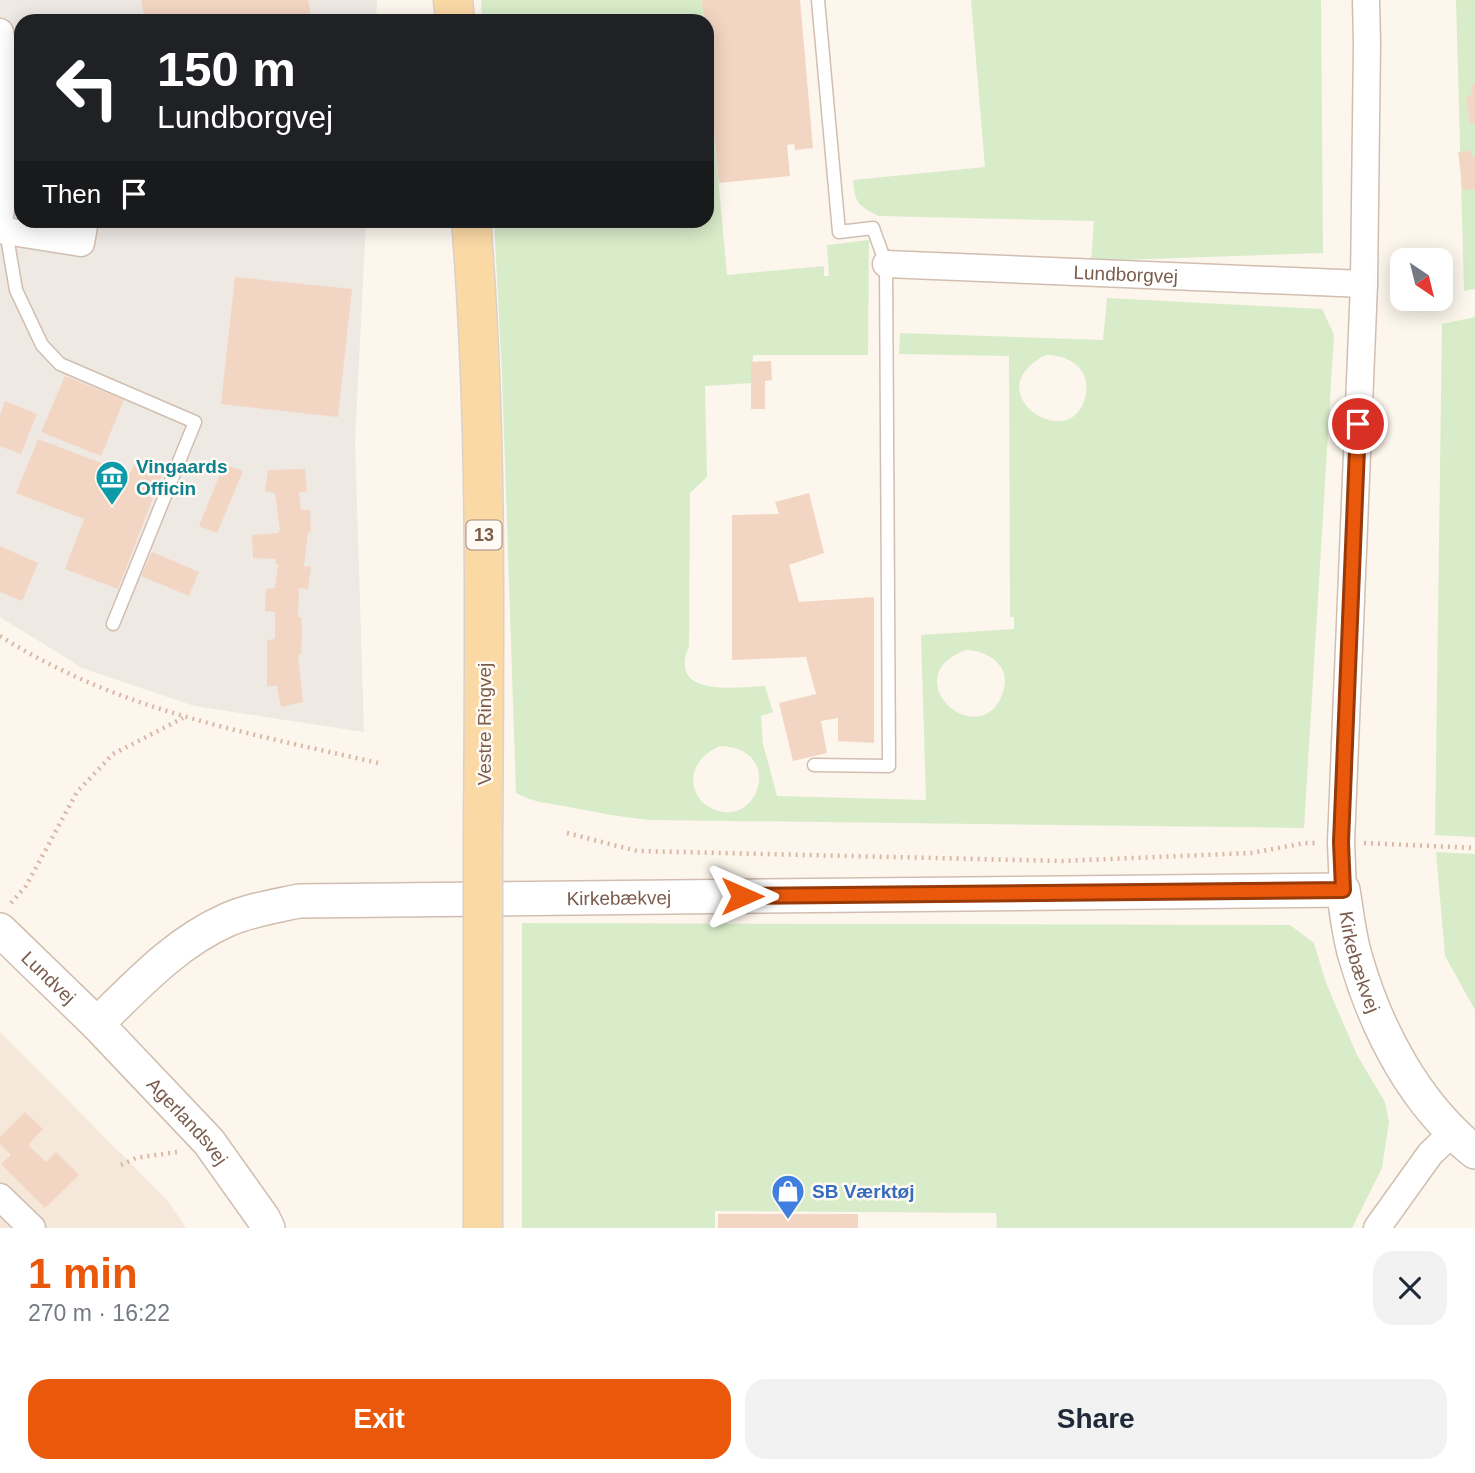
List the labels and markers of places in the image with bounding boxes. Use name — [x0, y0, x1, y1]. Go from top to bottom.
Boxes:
pin — [1328, 394, 1388, 454]
place label: Vingaards Officin — [136, 456, 228, 499]
museum icon: Vingaards Officin — [93, 458, 131, 507]
shop icon: SB Værktøj — [769, 1172, 807, 1221]
place label: SB Værktøj — [812, 1181, 914, 1202]

